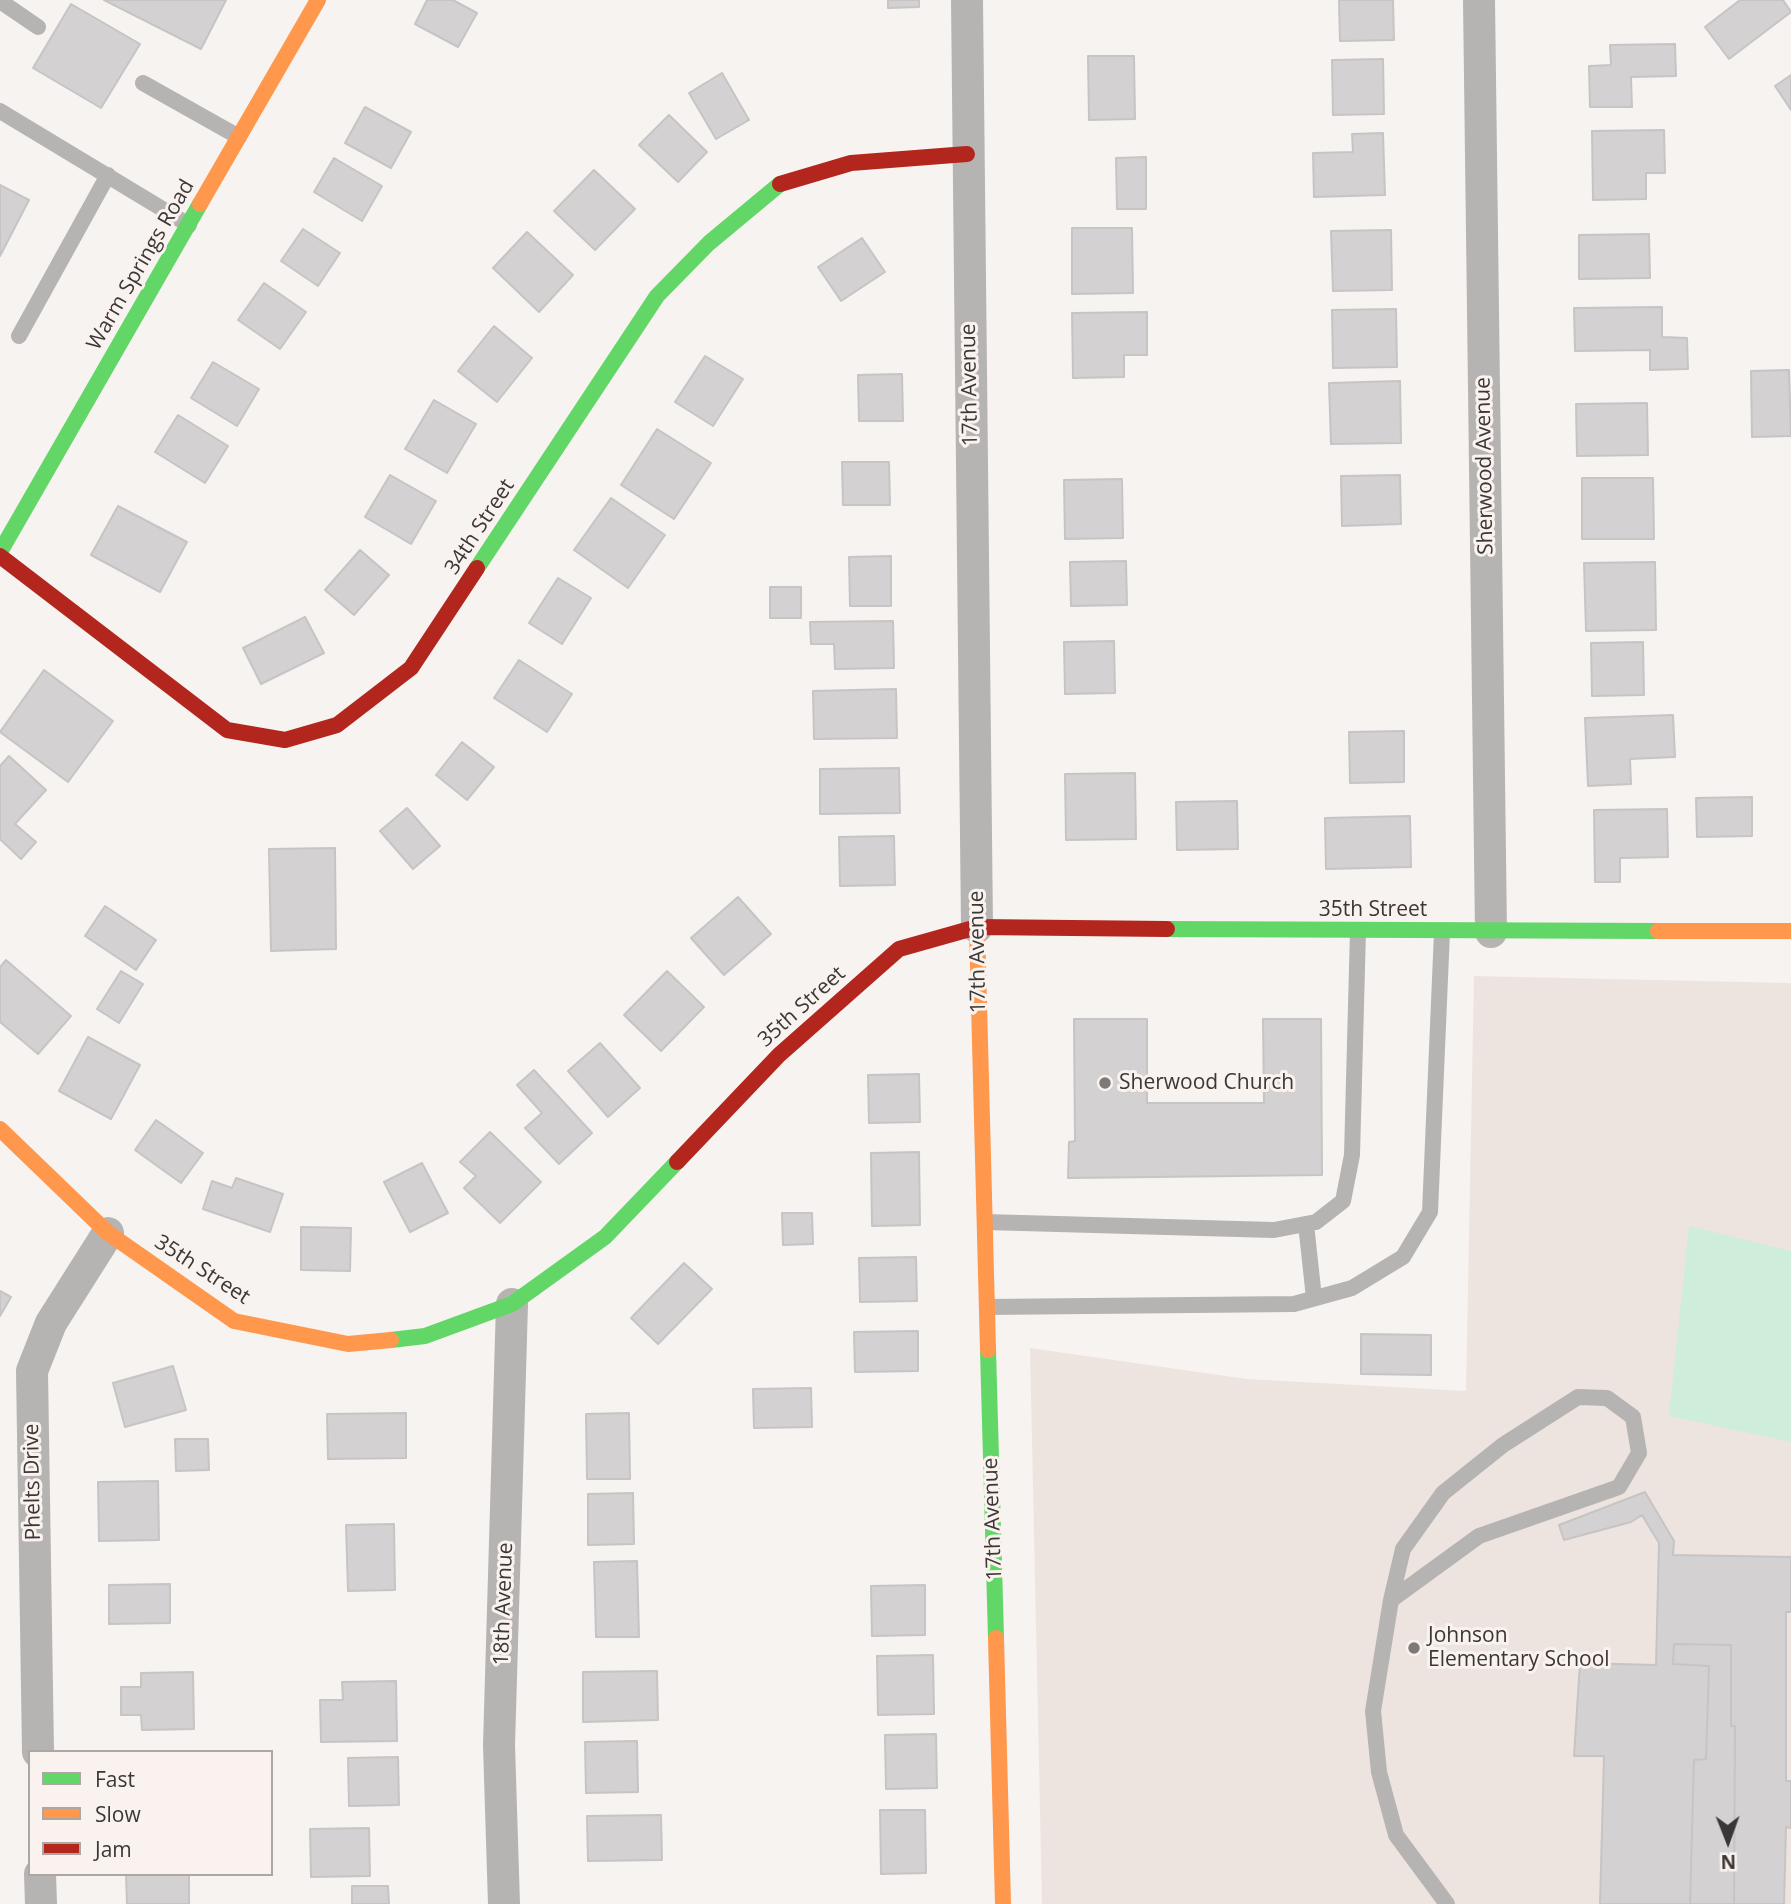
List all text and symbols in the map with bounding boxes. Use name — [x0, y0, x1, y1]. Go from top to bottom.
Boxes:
street label: Warm Springs Road — [82, 175, 200, 355]
street label: 17th Avenue — [956, 323, 984, 447]
street label: Sherwood Avenue — [1471, 377, 1499, 555]
street label: 34th Street — [440, 475, 520, 579]
street label: 17th Avenue — [964, 890, 992, 1014]
street label: 35th Street — [1319, 897, 1427, 923]
street label: 35th Street — [753, 961, 851, 1053]
place label: Sherwood Church — [1119, 1070, 1294, 1096]
marker: Sherwood Church — [1097, 1075, 1113, 1091]
street label: 35th Street — [150, 1230, 254, 1310]
street label: Phelts Drive — [19, 1423, 47, 1541]
street label: 17th Avenue — [978, 1457, 1008, 1581]
street label: 18th Avenue — [489, 1542, 519, 1666]
place label: Johnson Elementary School — [1428, 1623, 1610, 1673]
marker: Johnson Elementary School — [1406, 1640, 1422, 1656]
legend — [28, 1750, 273, 1876]
text: Fast — [95, 1765, 135, 1793]
text: Slow — [95, 1800, 141, 1828]
north arrow — [1693, 1806, 1763, 1876]
text: Jam — [95, 1835, 132, 1863]
text: N — [1720, 1849, 1736, 1875]

